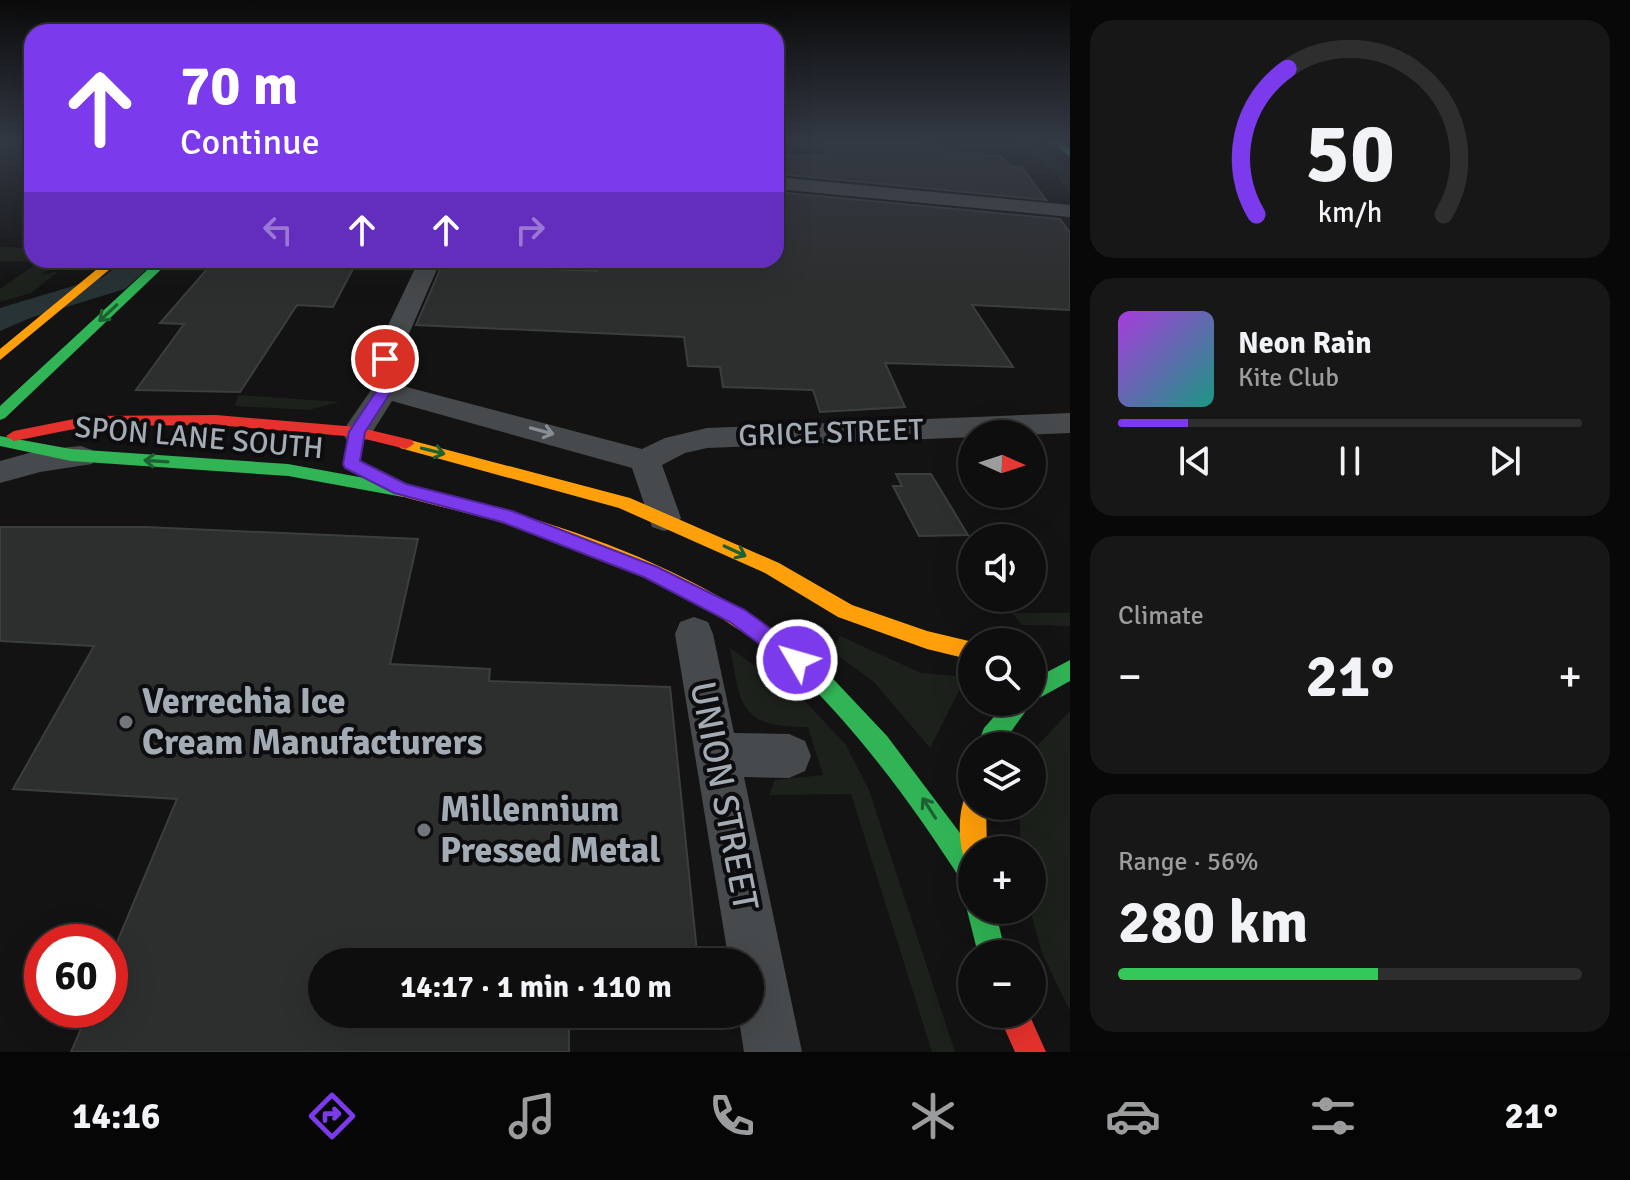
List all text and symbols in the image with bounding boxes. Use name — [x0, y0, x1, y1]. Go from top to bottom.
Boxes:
text: 70 m — [180, 51, 298, 120]
icon: ahead — [48, 56, 152, 160]
text: 50 — [1305, 103, 1395, 205]
text: Continue — [180, 120, 320, 165]
text: km/h — [1318, 195, 1382, 230]
icon: left — [256, 208, 300, 252]
icon: ahead — [340, 208, 384, 252]
icon: ahead — [424, 208, 468, 252]
icon: right — [508, 208, 552, 252]
one-way arrow — [98, 304, 118, 323]
pin — [351, 325, 419, 393]
text: Neon Rain — [1238, 325, 1372, 362]
icon: arrive — [363, 337, 407, 381]
text: Kite Club — [1238, 362, 1339, 394]
street label: SPON LANE SOUTH — [73, 409, 325, 467]
street label: GRICE STREET — [738, 411, 924, 455]
north arrow — [958, 420, 1046, 508]
map controls — [958, 420, 1046, 1028]
one-way arrow — [528, 425, 554, 440]
icon: previous — [1173, 439, 1217, 483]
icon: pause — [1328, 439, 1372, 483]
icon: next — [1483, 439, 1527, 483]
one-way arrow — [419, 444, 445, 459]
one-way arrow — [143, 453, 170, 468]
button: sound — [958, 524, 1046, 612]
one-way arrow — [722, 544, 746, 559]
text: Climate — [1118, 600, 1204, 632]
position arrow — [755, 618, 839, 702]
button: search — [958, 628, 1046, 716]
text: 21° — [1306, 640, 1394, 714]
text: − — [1118, 650, 1142, 704]
text: + — [1558, 650, 1582, 704]
street label: UNION STREET — [680, 678, 768, 914]
place label: Verrechia Ice Cream Manufacturers — [142, 679, 483, 765]
marker: Verrechia Ice Cream Manufacturers — [117, 713, 135, 731]
button: layers — [958, 732, 1046, 820]
place label: Millennium Pressed Metal — [440, 787, 661, 873]
one-way arrow — [921, 798, 938, 820]
marker: Millennium Pressed Metal — [415, 821, 433, 839]
button: + — [958, 836, 1046, 924]
text: Range · 56% — [1118, 846, 1259, 878]
text: 280 km — [1118, 886, 1308, 960]
speed limit sign: 60 — [24, 924, 128, 1028]
button: − — [958, 940, 1046, 1028]
text: 14:17 · 1 min · 110 m — [400, 969, 672, 1006]
icon: directions — [304, 1088, 360, 1144]
icon: music — [504, 1088, 560, 1144]
icon: phone — [704, 1088, 760, 1144]
icon: climate — [905, 1088, 961, 1144]
icon: car — [1105, 1088, 1161, 1144]
icon: filters — [1305, 1088, 1361, 1144]
text: 14:16 — [72, 1094, 160, 1139]
text: 21° — [1505, 1094, 1558, 1139]

